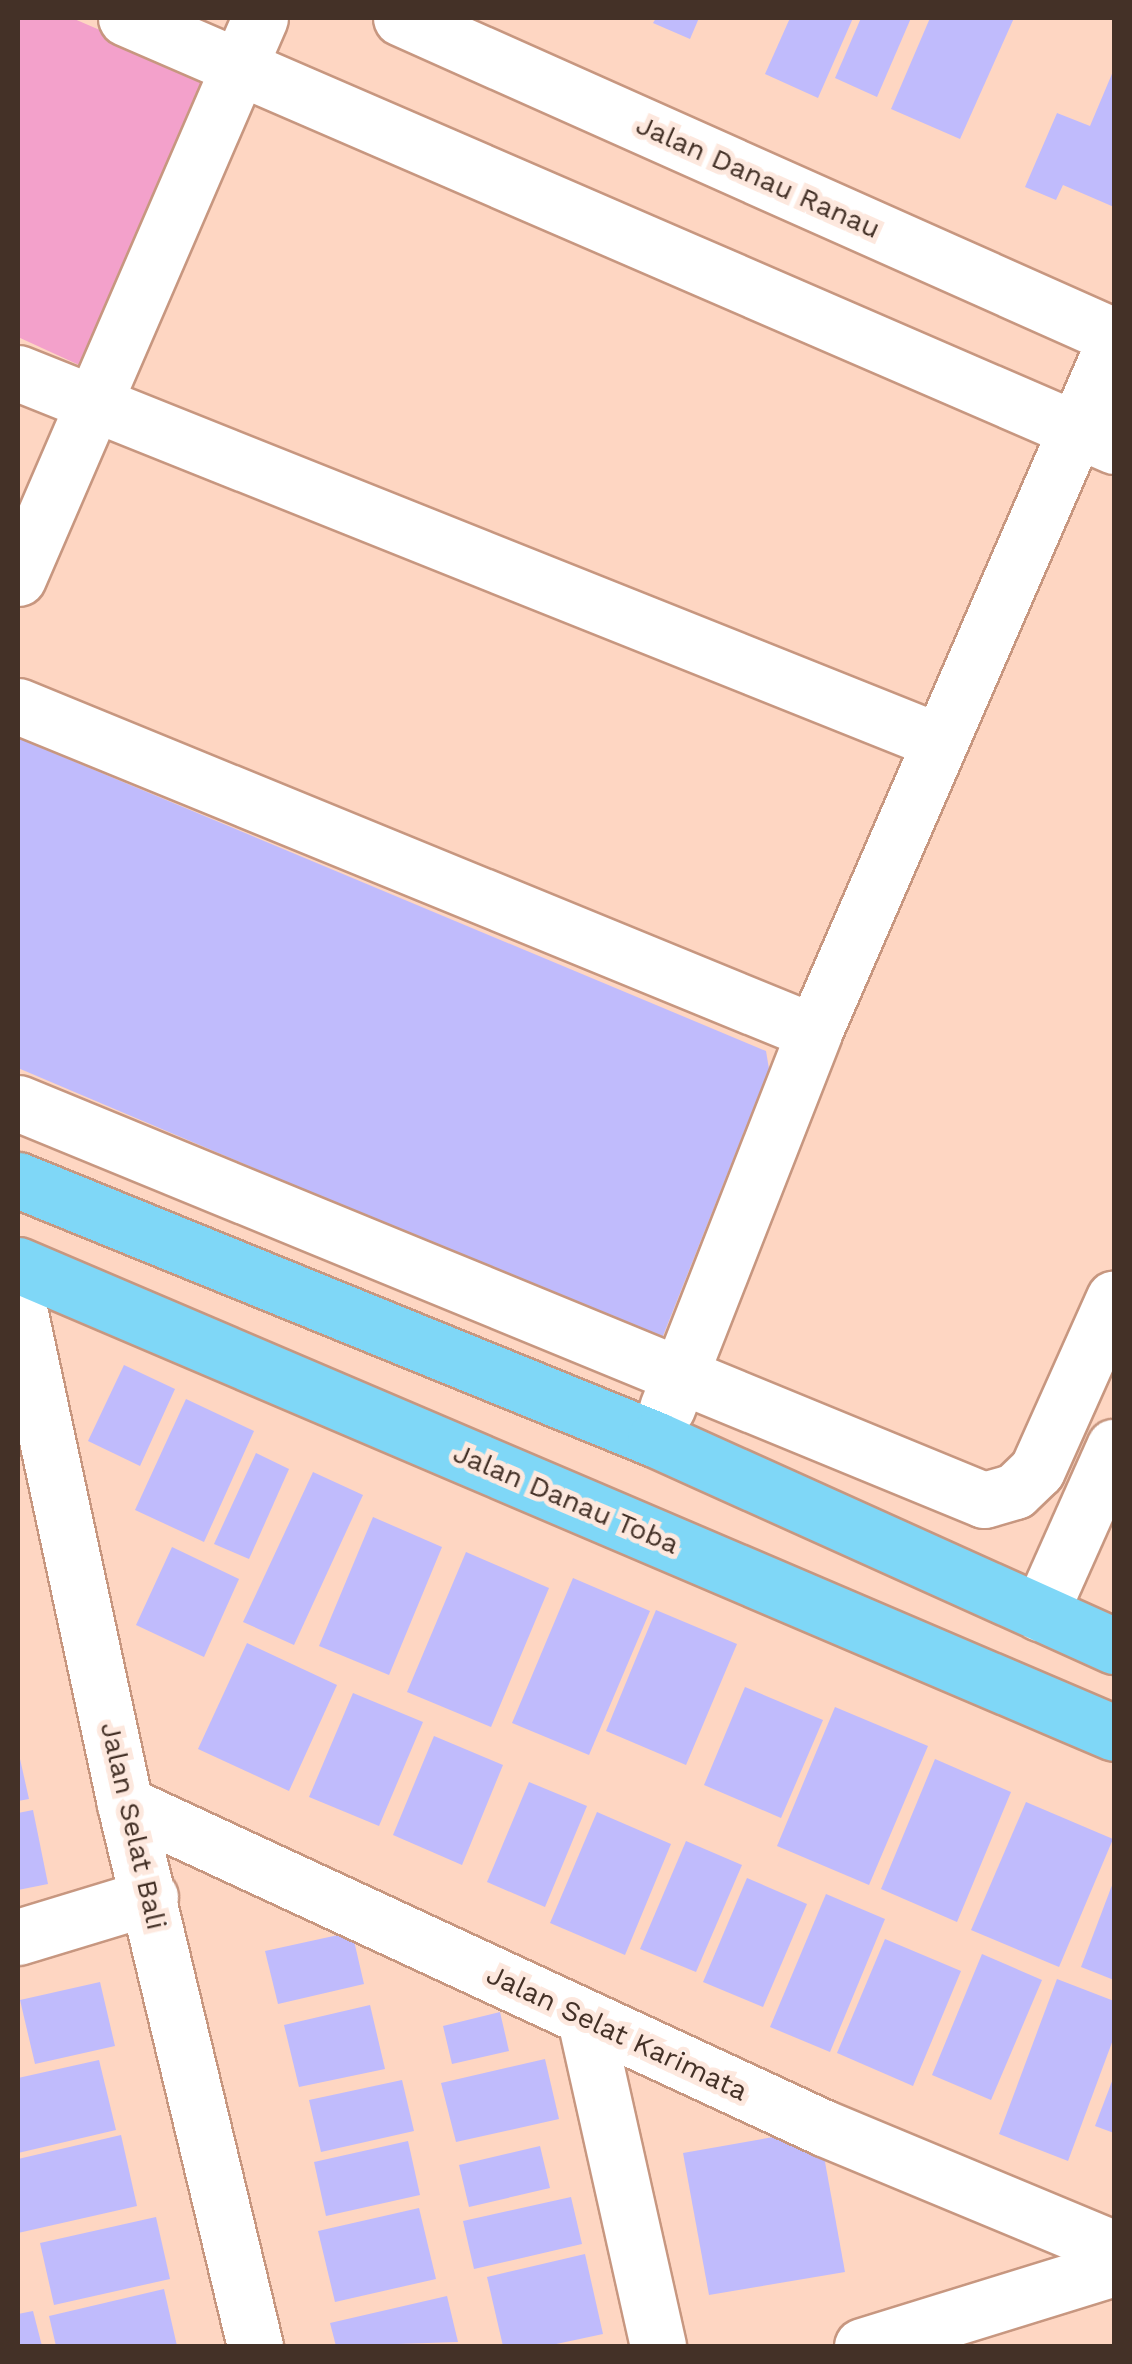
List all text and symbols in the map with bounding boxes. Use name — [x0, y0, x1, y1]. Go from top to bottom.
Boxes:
street label: Jalan Danau Ranau — [631, 108, 885, 246]
street label: Jalan Danau Toba — [448, 1436, 684, 1562]
street label: Jalan Selat Bali — [93, 1719, 173, 1933]
street label: Jalan Selat Karimata — [481, 1958, 753, 2108]

